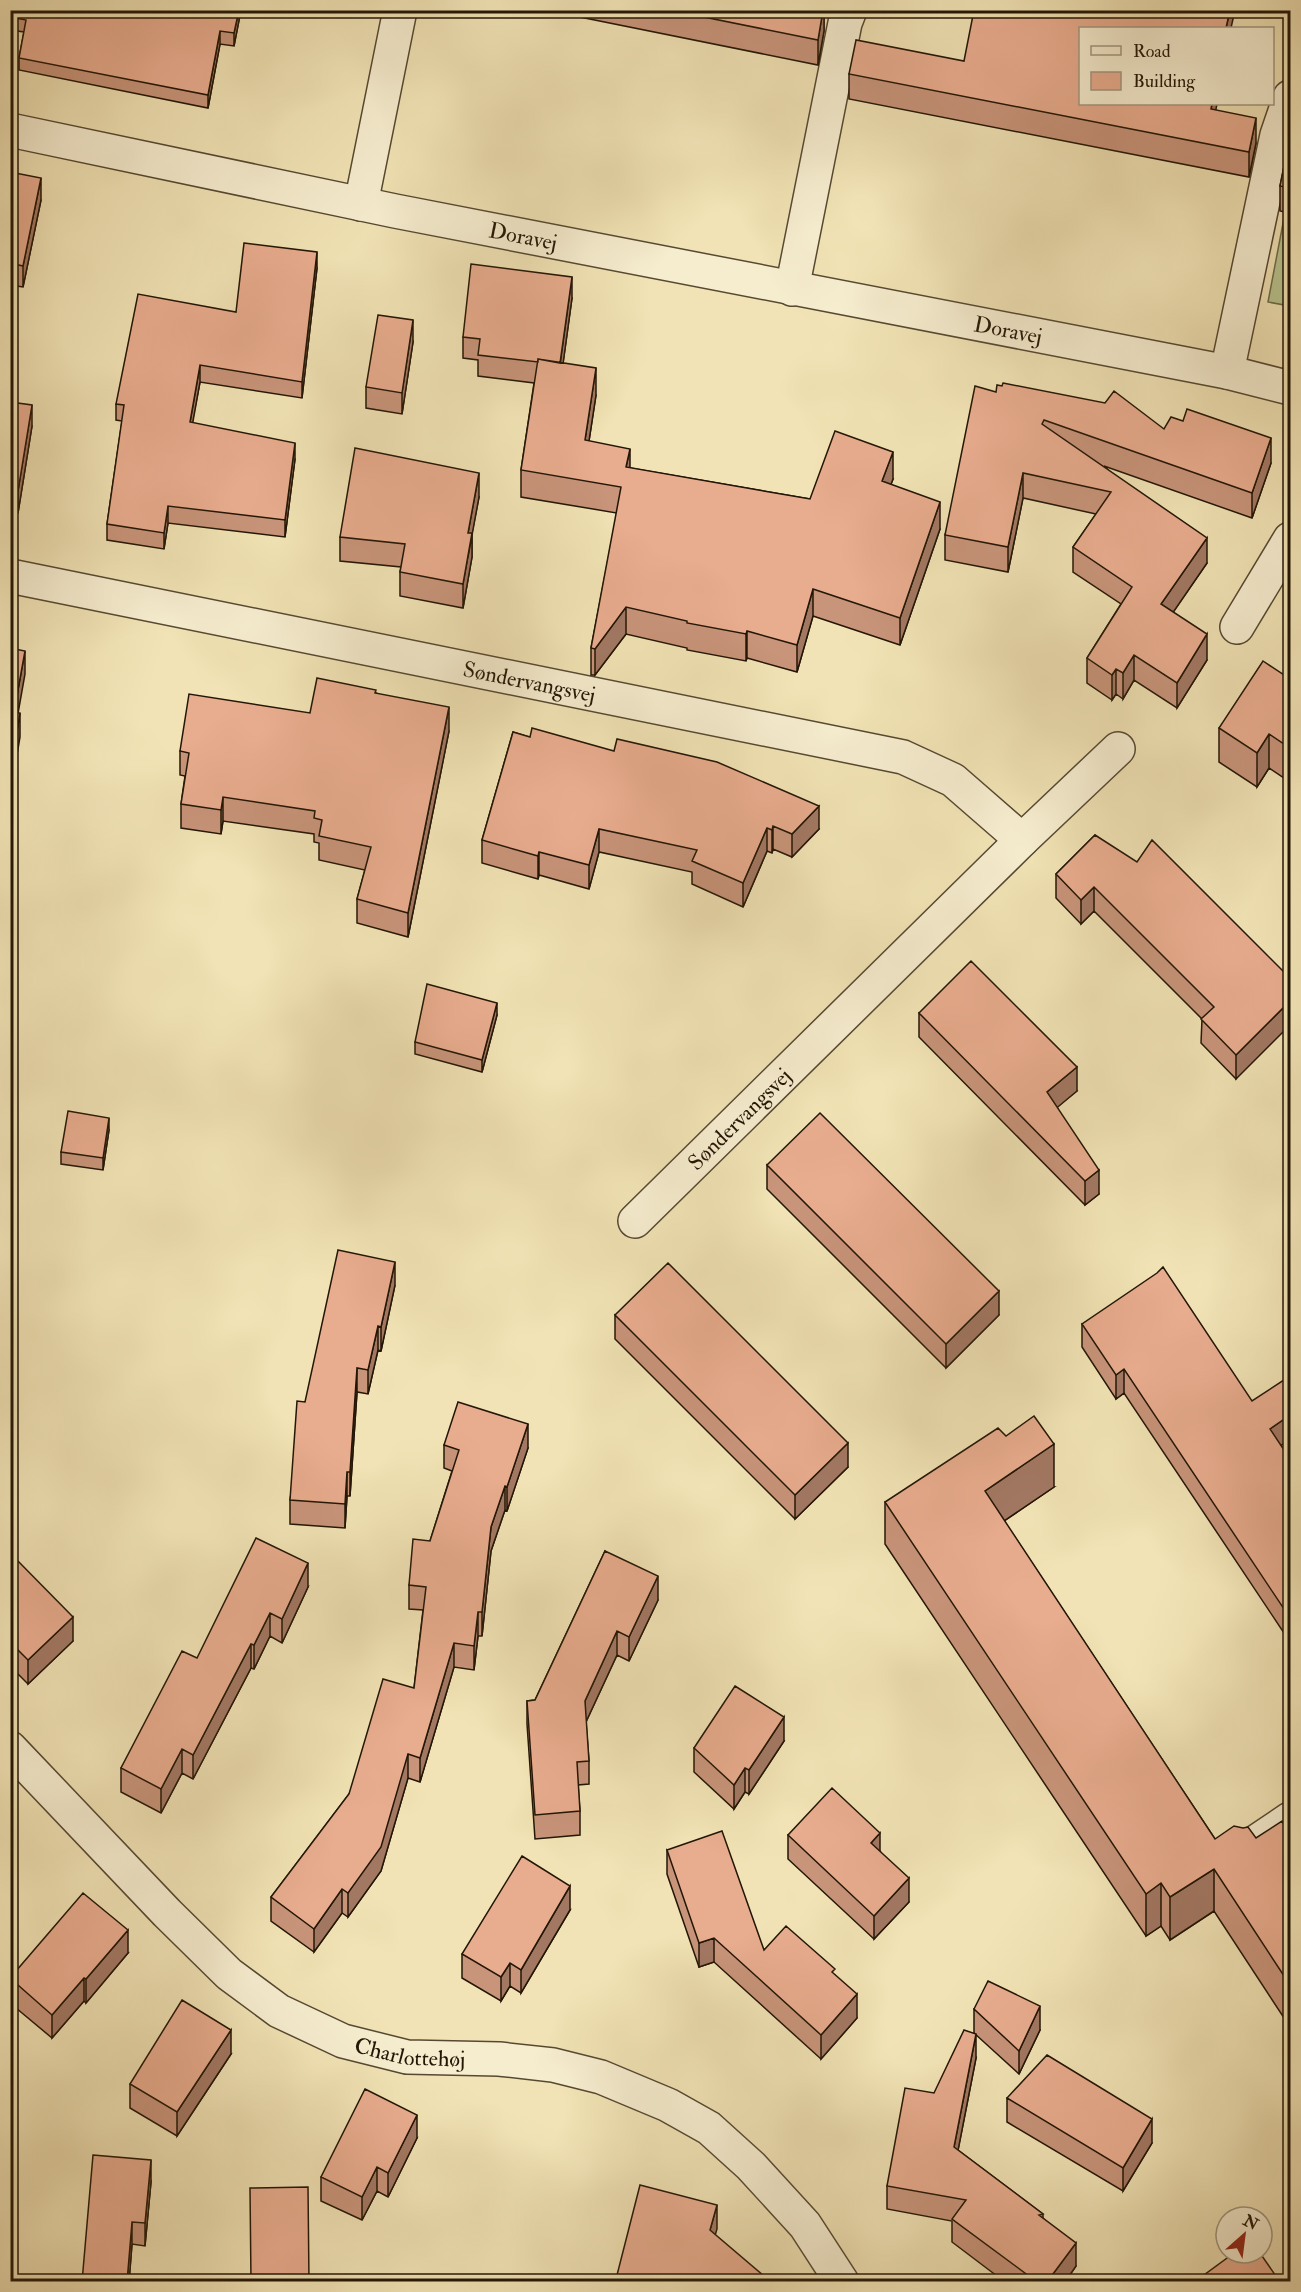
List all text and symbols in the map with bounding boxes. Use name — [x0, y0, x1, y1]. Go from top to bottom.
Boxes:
legend — [1079, 27, 1274, 105]
text: Road — [1133, 40, 1171, 63]
text: Building — [1133, 70, 1196, 93]
street label: Doravej — [486, 216, 560, 257]
street label: Doravej — [971, 310, 1045, 351]
street label: Søndervangsvej — [461, 655, 598, 709]
street label: Søndervangsvej — [682, 1062, 797, 1176]
street label: Charlottehøj — [352, 2031, 466, 2073]
north arrow — [1214, 2205, 1274, 2265]
text: N — [1239, 2210, 1262, 2235]

